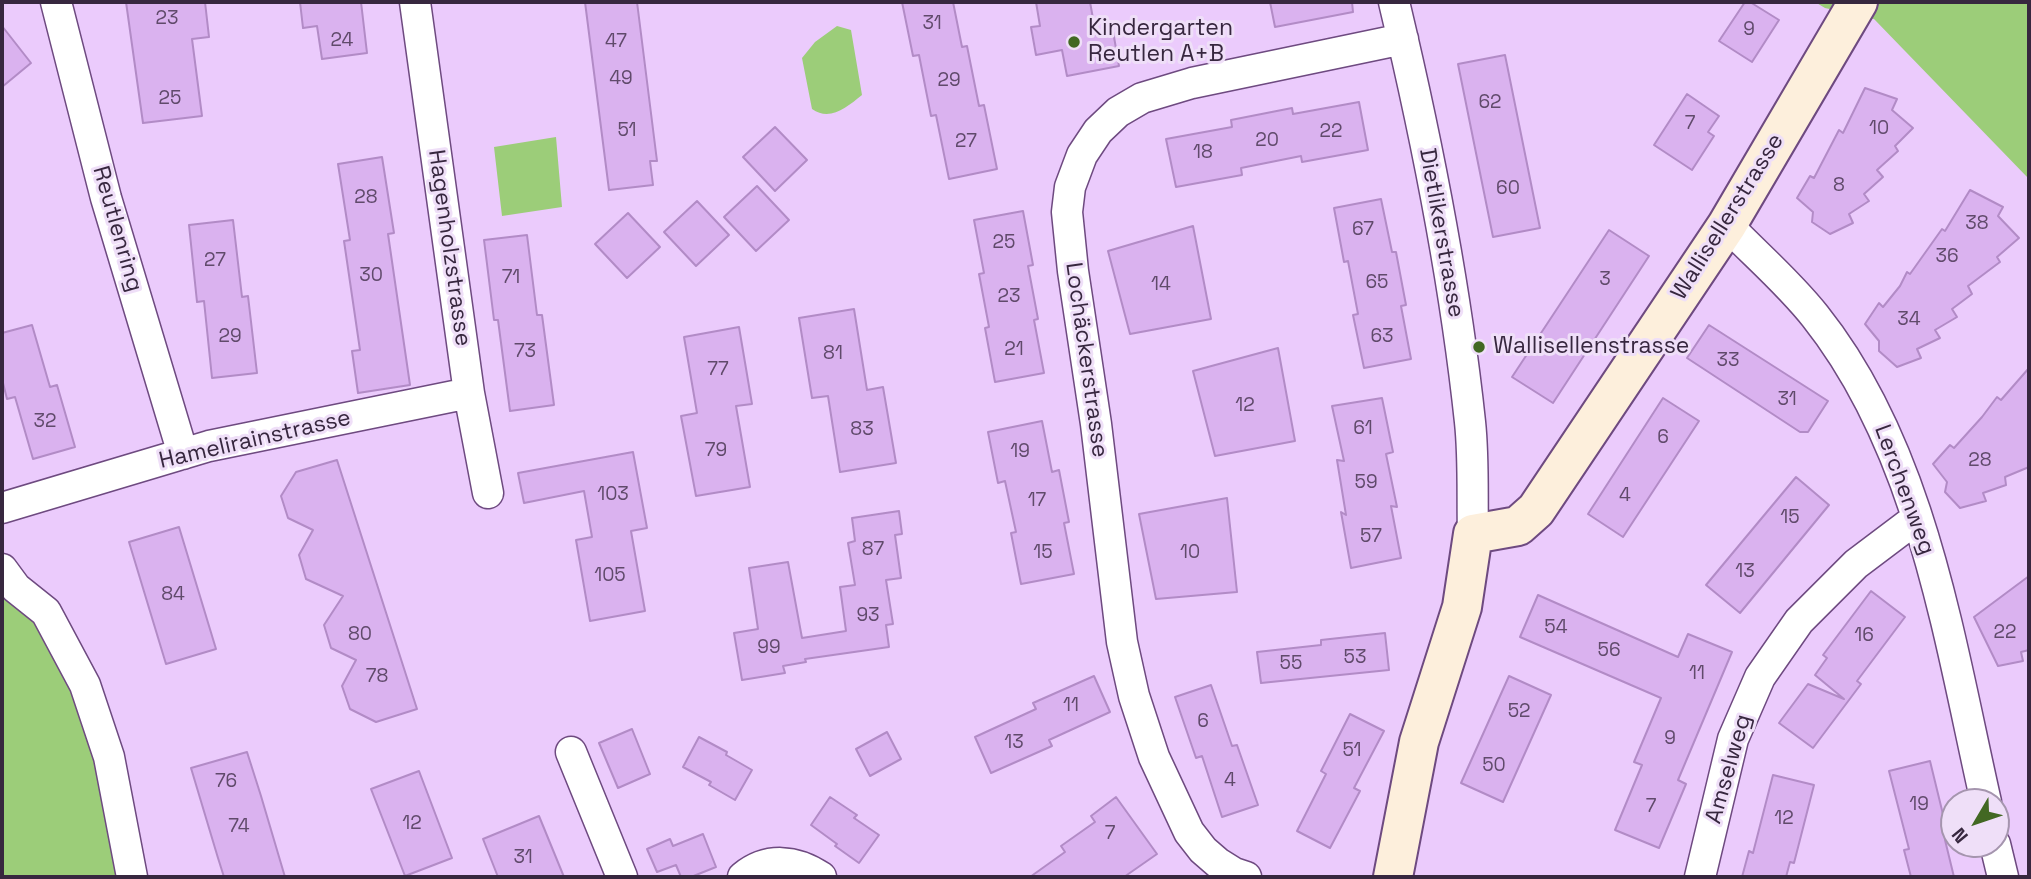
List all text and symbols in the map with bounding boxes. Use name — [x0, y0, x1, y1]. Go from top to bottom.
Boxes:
house number: 23 — [156, 8, 178, 30]
house number: 31 — [922, 13, 942, 35]
place label: Kindergarten Reutlen A+B — [1088, 15, 1233, 69]
house number: 9 — [1743, 19, 1755, 41]
house number: 24 — [331, 30, 353, 52]
house number: 47 — [605, 31, 627, 53]
marker: Kindergarten Reutlen A+B — [1066, 34, 1082, 50]
house number: 49 — [609, 68, 633, 90]
house number: 29 — [937, 70, 961, 92]
house number: 25 — [159, 88, 181, 110]
house number: 62 — [1478, 92, 1502, 114]
house number: 7 — [1685, 113, 1695, 135]
house number: 10 — [1869, 118, 1889, 140]
house number: 51 — [617, 120, 637, 142]
house number: 22 — [1320, 121, 1342, 143]
street label: Wallisellerstrasse — [1666, 129, 1790, 305]
house number: 20 — [1255, 130, 1279, 152]
house number: 27 — [955, 131, 977, 153]
house number: 18 — [1193, 142, 1213, 164]
street label: Dietlikerstrasse — [1413, 146, 1469, 320]
street label: Hagenholzstrasse — [422, 148, 476, 348]
street label: Reutlenring — [86, 163, 148, 295]
house number: 8 — [1833, 175, 1845, 197]
house number: 60 — [1496, 178, 1520, 200]
house number: 28 — [354, 187, 378, 209]
house number: 38 — [1965, 213, 1989, 235]
house number: 67 — [1352, 219, 1374, 241]
house number: 25 — [993, 232, 1015, 254]
house number: 36 — [1935, 246, 1959, 268]
house number: 27 — [204, 250, 226, 272]
street label: Lochäckerstrasse — [1059, 261, 1113, 459]
house number: 30 — [359, 265, 383, 287]
house number: 71 — [502, 267, 520, 289]
house number: 3 — [1599, 269, 1611, 291]
house number: 65 — [1365, 272, 1389, 294]
house number: 14 — [1151, 274, 1171, 296]
house number: 23 — [998, 286, 1020, 308]
house number: 34 — [1897, 309, 1921, 331]
house number: 29 — [218, 326, 242, 348]
house number: 63 — [1370, 326, 1394, 348]
place label: Wallisellenstrasse — [1493, 333, 1689, 361]
house number: 21 — [1004, 339, 1024, 361]
marker: Wallisellenstrasse — [1471, 339, 1487, 355]
house number: 73 — [514, 341, 536, 363]
house number: 81 — [823, 343, 843, 365]
house number: 33 — [1717, 350, 1739, 372]
house number: 77 — [707, 359, 729, 381]
house number: 31 — [1777, 389, 1797, 411]
house number: 12 — [1235, 395, 1255, 417]
street label: Hamelirainstrasse — [156, 405, 354, 475]
house number: 32 — [34, 411, 56, 433]
house number: 61 — [1353, 418, 1373, 440]
house number: 83 — [850, 419, 874, 441]
street label: Lerchenweg — [1868, 421, 1940, 559]
house number: 6 — [1657, 427, 1669, 449]
house number: 79 — [705, 440, 727, 462]
house number: 19 — [1010, 441, 1030, 463]
house number: 28 — [1968, 450, 1992, 472]
house number: 59 — [1354, 472, 1378, 494]
house number: 103 — [597, 484, 629, 506]
house number: 4 — [1619, 485, 1631, 507]
house number: 17 — [1028, 490, 1046, 512]
house number: 15 — [1780, 507, 1800, 529]
house number: 57 — [1360, 526, 1382, 548]
house number: 87 — [862, 539, 884, 561]
house number: 15 — [1033, 542, 1053, 564]
house number: 10 — [1180, 542, 1200, 564]
house number: 13 — [1735, 561, 1755, 583]
house number: 105 — [594, 565, 626, 587]
house number: 84 — [161, 584, 185, 606]
house number: 93 — [856, 605, 880, 627]
house number: 54 — [1544, 617, 1568, 639]
house number: 22 — [1994, 622, 2016, 644]
house number: 80 — [348, 624, 372, 646]
house number: 16 — [1854, 625, 1874, 647]
house number: 99 — [757, 637, 781, 659]
house number: 56 — [1597, 640, 1621, 662]
house number: 53 — [1344, 647, 1366, 669]
house number: 55 — [1280, 653, 1302, 675]
house number: 11 — [1689, 663, 1705, 685]
house number: 78 — [366, 666, 388, 688]
house number: 11 — [1063, 695, 1079, 717]
house number: 52 — [1508, 701, 1530, 723]
house number: 6 — [1197, 711, 1209, 733]
street label: Amselweg — [1700, 711, 1758, 827]
house number: 9 — [1664, 728, 1676, 750]
house number: 13 — [1004, 732, 1024, 754]
house number: 51 — [1342, 740, 1362, 762]
house number: 50 — [1482, 755, 1506, 777]
house number: 4 — [1224, 770, 1236, 792]
house number: 76 — [215, 771, 237, 793]
north arrow — [1940, 788, 2010, 858]
house number: 19 — [1909, 794, 1929, 816]
house number: 7 — [1646, 796, 1656, 818]
house number: 12 — [1774, 808, 1794, 830]
house number: 12 — [402, 813, 422, 835]
house number: 74 — [228, 816, 250, 838]
text: N — [1946, 822, 1974, 848]
house number: 7 — [1105, 823, 1115, 845]
house number: 31 — [513, 847, 533, 869]

